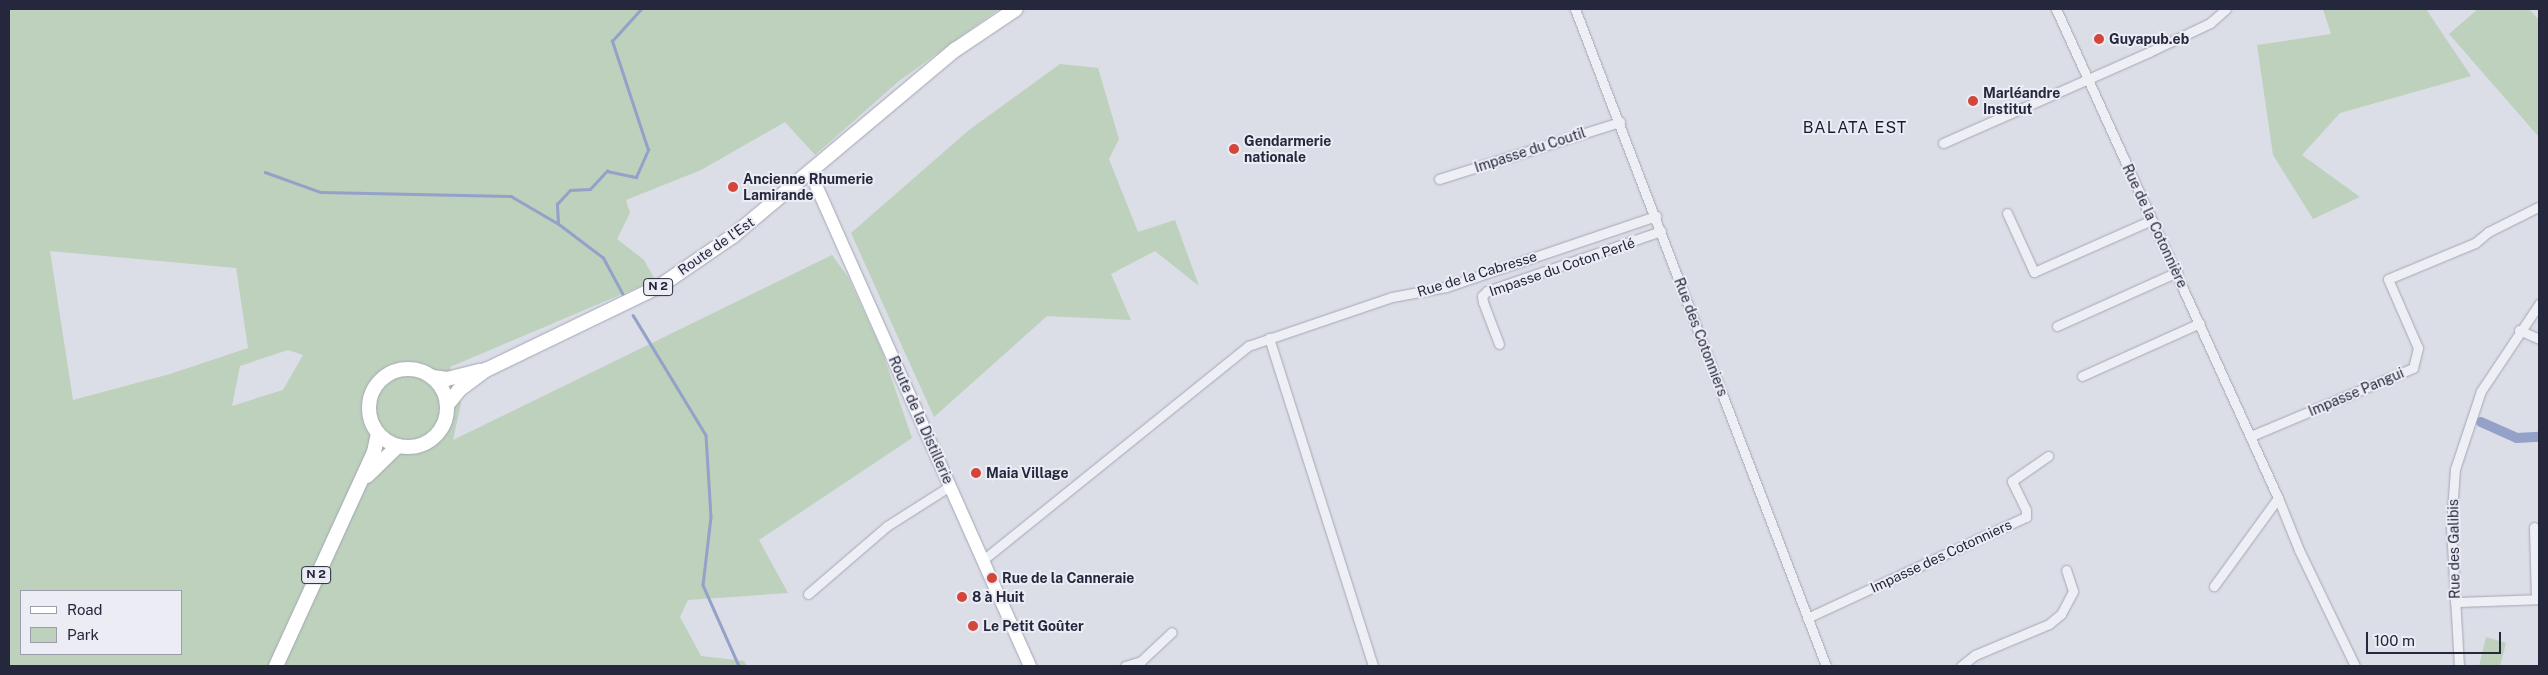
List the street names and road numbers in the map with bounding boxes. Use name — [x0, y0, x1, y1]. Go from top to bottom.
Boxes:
street label: Impasse du Coutil — [1472, 124, 1588, 176]
street label: Rue de la Cotonnière — [2119, 161, 2191, 291]
street label: Route de l'Est — [675, 213, 757, 279]
street label: Impasse du Coton Perlé — [1487, 234, 1637, 300]
street label: Rue de la Cabresse — [1415, 248, 1539, 300]
street label: Rue des Cotonniers — [1671, 275, 1731, 399]
road number: N 2 — [643, 278, 673, 296]
street label: Route de la Distillerie — [885, 353, 957, 487]
street label: Impasse Pangui — [2306, 364, 2406, 420]
street label: Rue des Galibis — [2445, 499, 2463, 599]
street label: Impasse des Cotonniers — [1867, 516, 2015, 596]
road number: N 2 — [301, 566, 331, 584]

